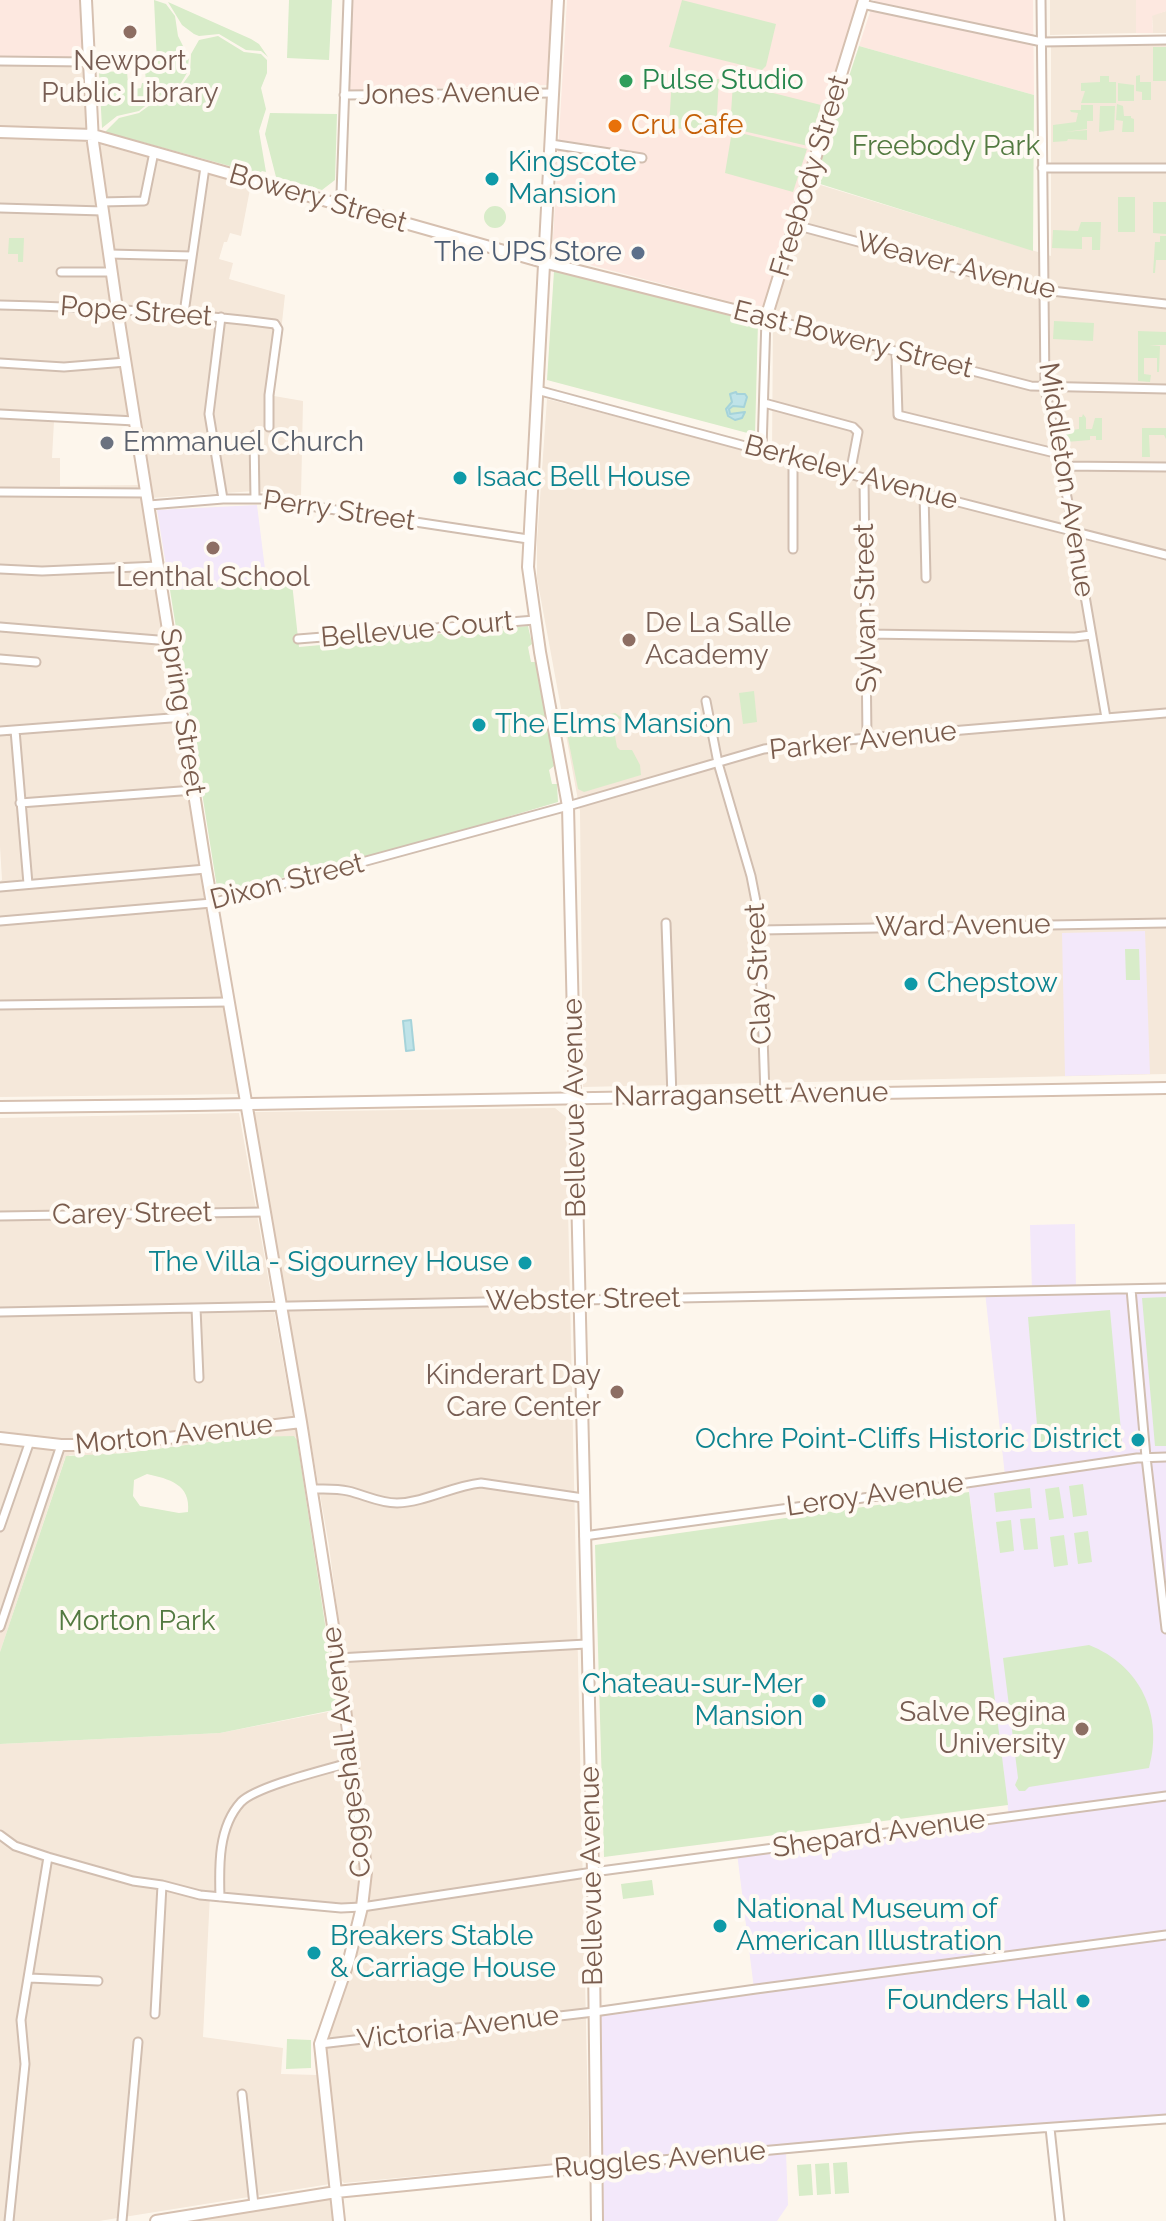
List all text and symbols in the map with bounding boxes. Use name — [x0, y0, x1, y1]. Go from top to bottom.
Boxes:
marker: Newport Public Library — [121, 23, 139, 41]
place label: Newport Public Library — [41, 45, 219, 111]
place label: Pulse Studio — [642, 64, 804, 98]
street label: Freebody Street — [763, 71, 857, 281]
marker: Pulse Studio — [617, 72, 635, 90]
street label: Jones Avenue — [358, 76, 540, 112]
place label: Cru Cafe — [631, 109, 743, 143]
marker: Cru Cafe — [606, 117, 624, 135]
park label: Freebody Park — [852, 130, 1040, 164]
place label: Kingscote Mansion — [508, 146, 637, 212]
street label: Bowery Street — [225, 158, 411, 240]
marker: Kingscote Mansion — [483, 170, 501, 188]
street label: Weaver Avenue — [853, 225, 1059, 307]
place label: The UPS Store — [434, 236, 622, 270]
marker: The UPS Store — [629, 244, 647, 262]
street label: Pope Street — [59, 290, 213, 334]
street label: East Bowery Street — [730, 294, 976, 386]
street label: Middleton Avenue — [1031, 360, 1101, 600]
place label: Emmanuel Church — [123, 426, 364, 460]
street label: Berkeley Avenue — [741, 428, 961, 518]
marker: Emmanuel Church — [98, 434, 116, 452]
place label: Isaac Bell House — [476, 461, 690, 495]
marker: Isaac Bell House — [451, 469, 469, 487]
street label: Perry Street — [261, 484, 417, 538]
street label: Sylvan Street — [848, 523, 884, 693]
marker: Lenthal School — [204, 539, 222, 557]
place label: Lenthal School — [116, 561, 310, 595]
street label: Bellevue Court — [319, 605, 515, 655]
place label: De La Salle Academy — [645, 607, 791, 673]
street label: Spring Street — [152, 626, 212, 798]
marker: De La Salle Academy — [620, 631, 638, 649]
place label: The Elms Mansion — [495, 708, 732, 742]
street label: Parker Avenue — [768, 714, 958, 768]
marker: The Elms Mansion — [470, 716, 488, 734]
street label: Dixon Street — [207, 847, 367, 917]
street label: Clay Street — [739, 902, 779, 1046]
street label: Ward Avenue — [875, 908, 1051, 944]
place label: Chepstow — [927, 967, 1058, 1001]
marker: Chepstow — [902, 975, 920, 993]
street label: Bellevue Avenue — [556, 998, 594, 1218]
street label: Narragansett Avenue — [613, 1076, 889, 1114]
street label: Carey Street — [52, 1196, 212, 1232]
place label: The Villa - Sigourney House — [148, 1246, 509, 1280]
marker: The Villa - Sigourney House — [516, 1254, 534, 1272]
street label: Webster Street — [485, 1282, 681, 1318]
place label: Kinderart Day Care Center — [425, 1359, 601, 1425]
marker: Kinderart Day Care Center — [608, 1383, 626, 1401]
street label: Morton Avenue — [74, 1408, 274, 1462]
place label: Ochre Point-Cliffs Historic District — [695, 1423, 1122, 1457]
marker: Ochre Point-Cliffs Historic District — [1129, 1431, 1147, 1449]
street label: Leroy Avenue — [784, 1466, 966, 1524]
park label: Morton Park — [58, 1605, 216, 1639]
street label: Coggeshall Avenue — [315, 1625, 379, 1879]
place label: Chateau-sur-Mer Mansion — [582, 1668, 803, 1734]
marker: Chateau-sur-Mer Mansion — [810, 1692, 828, 1710]
place label: Salve Regina University — [899, 1696, 1066, 1762]
marker: Salve Regina University — [1073, 1720, 1091, 1738]
street label: Bellevue Avenue — [573, 1766, 611, 1986]
street label: Shepard Avenue — [770, 1802, 988, 1866]
place label: National Museum of American Illustration — [736, 1893, 1002, 1959]
marker: National Museum of American Illustration — [711, 1917, 729, 1935]
place label: Breakers Stable & Carriage House — [330, 1920, 556, 1986]
marker: Breakers Stable & Carriage House — [305, 1944, 323, 1962]
place label: Founders Hall — [886, 1984, 1067, 2018]
marker: Founders Hall — [1074, 1992, 1092, 2010]
street label: Victoria Avenue — [355, 1999, 561, 2057]
street label: Ruggles Avenue — [553, 2134, 767, 2186]

